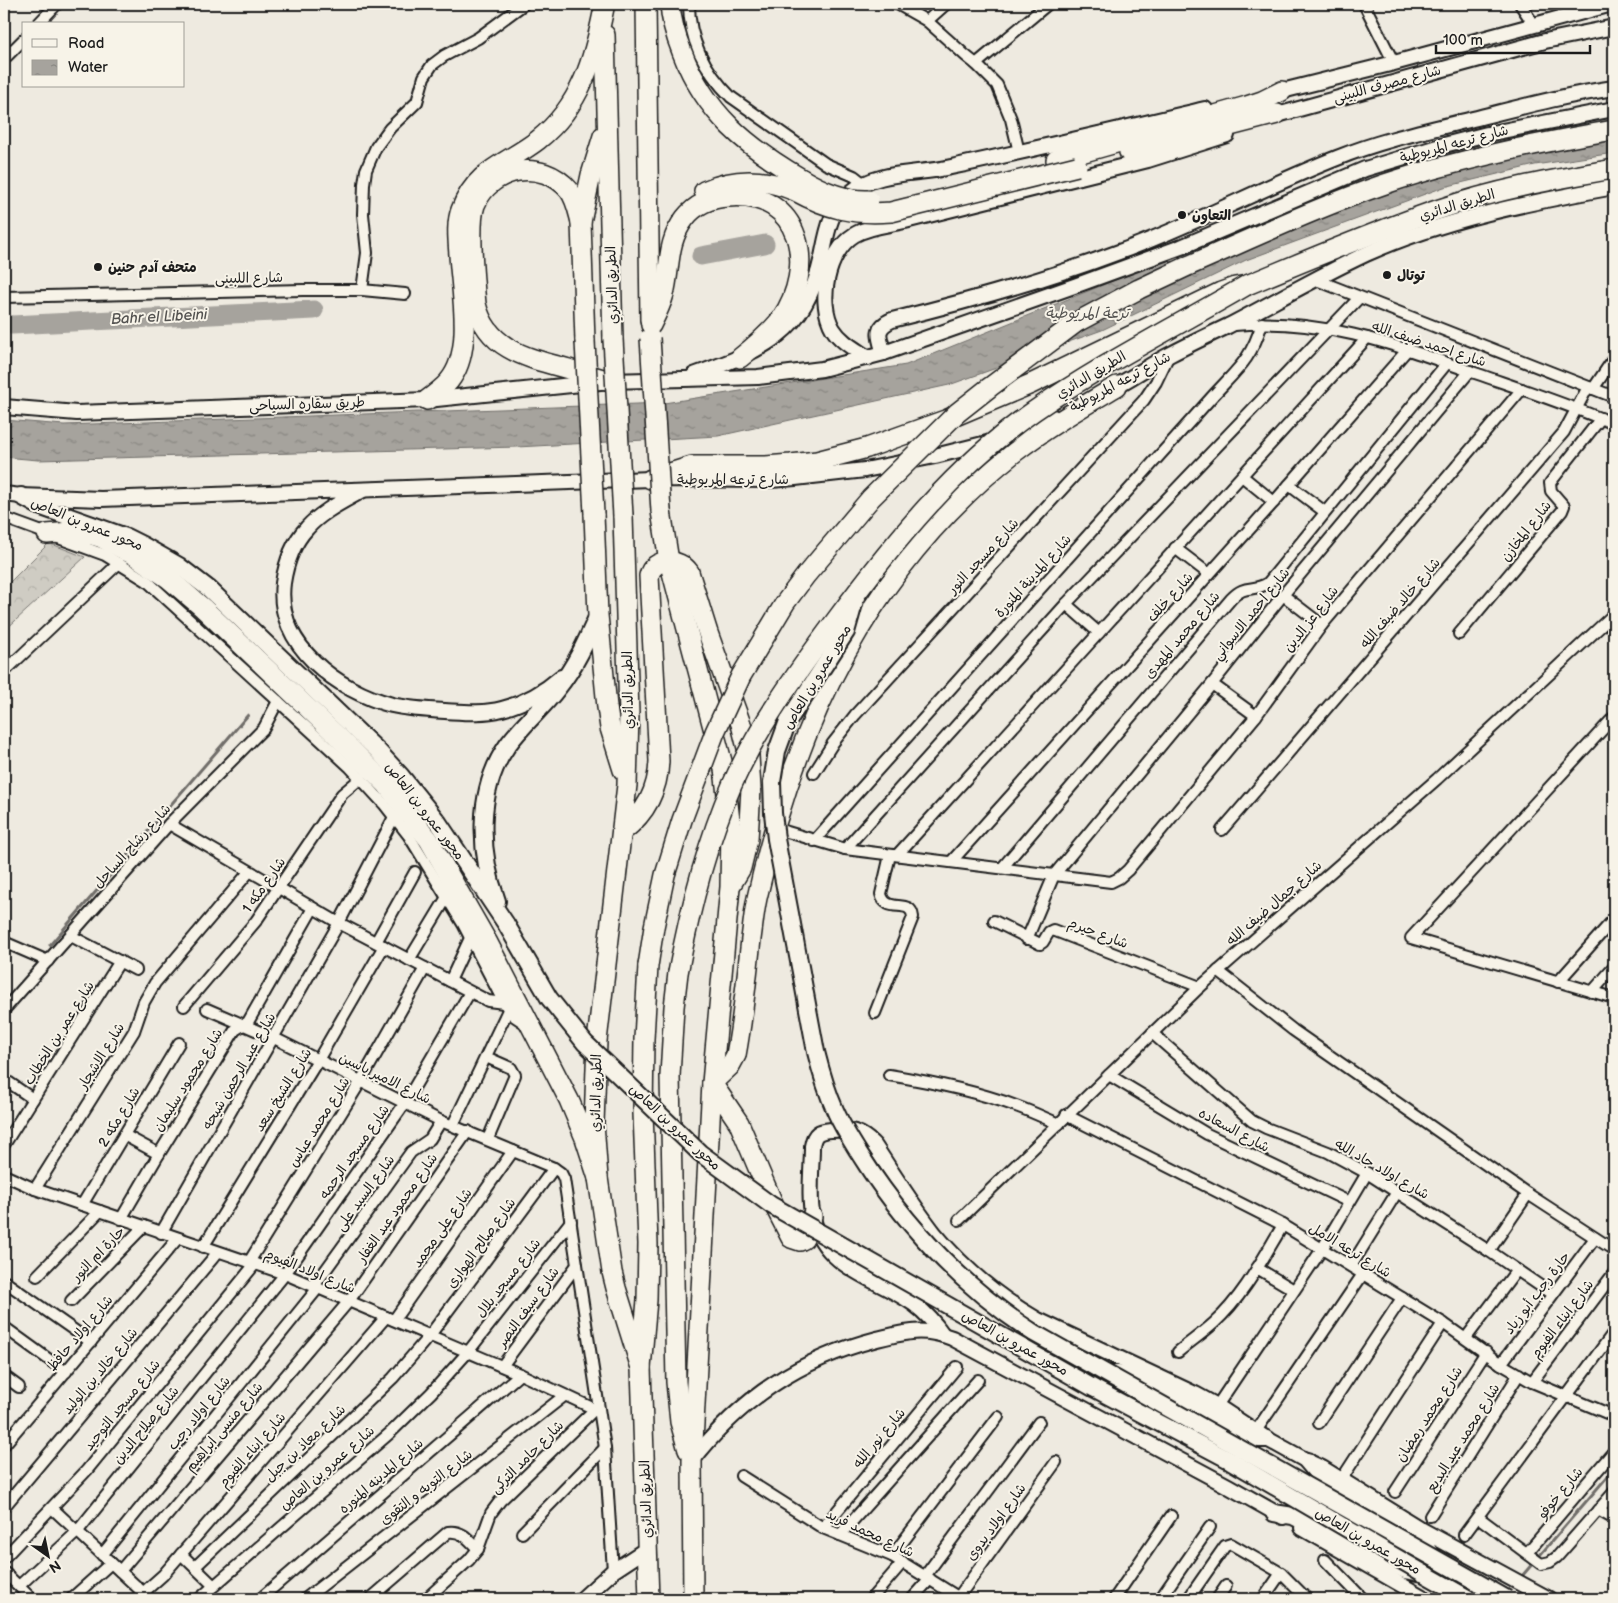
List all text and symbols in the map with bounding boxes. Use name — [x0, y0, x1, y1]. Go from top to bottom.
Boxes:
legend — [22, 22, 185, 88]
scale bar — [1436, 22, 1589, 54]
text: 100 m — [1443, 31, 1483, 50]
text: Road — [68, 34, 104, 53]
text: Water — [68, 58, 108, 77]
street label: شارع مصرف اللبينى — [1331, 61, 1443, 107]
street label: شارع ترعه المريوطية — [1398, 121, 1510, 168]
street label: الطريق الدائري — [1417, 185, 1497, 226]
place label: التعاون — [1192, 207, 1232, 225]
marker: التعاون — [1176, 209, 1188, 221]
street label: الطريق الدائري — [602, 246, 624, 324]
place label: متحف آدم حنين — [108, 259, 197, 278]
marker: متحف آدم حنين — [92, 261, 104, 273]
place label: توتال — [1397, 267, 1426, 285]
street label: شارع اللبينى — [215, 269, 283, 288]
marker: توتال — [1381, 269, 1393, 281]
water label: ترعة المريوطية — [1045, 304, 1131, 323]
water label: Bahr el Libeini — [110, 305, 208, 329]
street label: شارع احمد ضيف الله — [1369, 318, 1488, 371]
street label: الطريق الدائري — [1053, 348, 1130, 404]
street label: شارع ترعه المريوطية — [1067, 348, 1174, 417]
street label: طريق سقاره السياحى — [249, 393, 365, 415]
street label: شارع ترعه المريوطية — [677, 471, 789, 489]
street label: محور عمرو بن العاص — [29, 494, 145, 554]
street label: شارع المخازن — [1497, 497, 1556, 565]
street label: شارع مسجد النور — [943, 515, 1023, 599]
street label: شارع المدينة المنورة — [991, 531, 1076, 622]
street label: شارع خالد ضيف الله — [1356, 554, 1445, 652]
street label: شارع احمد الاسواني — [1209, 564, 1296, 666]
street label: شارع خلف — [1143, 569, 1197, 626]
street label: شارع عز الدين — [1280, 582, 1343, 656]
street label: شارع محمد المهدى — [1141, 588, 1224, 683]
street label: محور عمرو بن العاص — [779, 622, 855, 732]
street label: الطريق الدائري — [619, 651, 639, 729]
street label: محور عمرو بن العاص — [382, 759, 468, 863]
street label: شارع رشاح الساحل — [90, 800, 175, 893]
street label: شارع مكه 1 — [239, 854, 290, 917]
street label: شارع جمال ضيف الله — [1223, 857, 1326, 950]
street label: شارع حيرم — [1064, 914, 1131, 955]
street label: شارع عمر بن الخطاب — [20, 978, 99, 1089]
street label: شارع عبد الرحمن شيحه — [199, 1010, 280, 1133]
street label: شارع الاشجار — [73, 1020, 129, 1094]
street label: شارع محمود سليمان — [150, 1025, 227, 1135]
street label: شارع الشيخ سعد — [250, 1045, 316, 1136]
street label: شارع الامير ياسين — [336, 1048, 434, 1108]
street label: الطريق الدائري — [587, 1054, 607, 1132]
street label: شارع محمد عباس — [285, 1074, 354, 1171]
street label: محور عمرو بن العاص — [626, 1080, 724, 1174]
street label: شارع مكه 2 — [95, 1084, 144, 1151]
street label: شارع مسجد الرحمه — [315, 1101, 394, 1203]
street label: شارع السعاده — [1195, 1104, 1272, 1157]
street label: شارع اولاد جاد الله — [1331, 1135, 1432, 1204]
street label: شارع محمود عبد الغفار — [352, 1150, 442, 1267]
street label: شارع السيد على — [332, 1152, 399, 1235]
street label: شارع على محمد — [408, 1185, 477, 1272]
street label: شارع صالح الهوارى — [443, 1195, 520, 1292]
street label: شارع ترعه الامل — [1305, 1219, 1394, 1282]
street label: حارة ام النور — [67, 1223, 130, 1287]
street label: شارع مسجد بلال — [472, 1235, 545, 1322]
street label: شارع اولاد الفيوم — [261, 1245, 358, 1300]
street label: حارة رجب أبو زياد — [1500, 1248, 1574, 1338]
street label: شارع سيف النصر — [493, 1264, 564, 1352]
street label: شارع ابناء الفيوم — [1527, 1276, 1600, 1364]
street label: شارع اولاد حافظ — [43, 1292, 117, 1375]
street label: محور عمرو بن العاص — [959, 1307, 1071, 1379]
street label: شارع خالد بن الوليد — [59, 1324, 142, 1419]
street label: شارع مسجد التوحيد — [80, 1356, 165, 1455]
street label: شارع محمد رمضان — [1392, 1363, 1467, 1465]
street label: شارع اولاد رجب — [164, 1373, 235, 1454]
street label: شارع منسى ابراهيم — [181, 1379, 268, 1477]
street label: شارع محمد عبد البديع — [1423, 1380, 1505, 1497]
street label: شارع صلاح الدين — [109, 1383, 183, 1468]
street label: شارع معاذ بن جبل — [261, 1401, 350, 1486]
street label: شارع نور الله — [849, 1404, 910, 1472]
street label: شارع ابناء الفيوم — [215, 1409, 292, 1493]
street label: شارع حامد التركى — [487, 1417, 568, 1498]
street label: شارع عمرو بن العاص — [276, 1422, 379, 1515]
street label: شارع المدينه المنوره — [335, 1435, 427, 1518]
street label: شارع التوبه و التقوى — [376, 1446, 476, 1529]
street label: الطريق الدائري — [636, 1460, 658, 1538]
street label: شارع خوفو — [1533, 1464, 1587, 1524]
street label: شارع اولاد بدوى — [962, 1480, 1031, 1565]
street label: محور عمرو بن العاص — [1312, 1504, 1424, 1578]
street label: شارع محمد فريد — [823, 1505, 917, 1562]
north arrow — [22, 1530, 72, 1580]
text: N — [46, 1556, 64, 1576]

